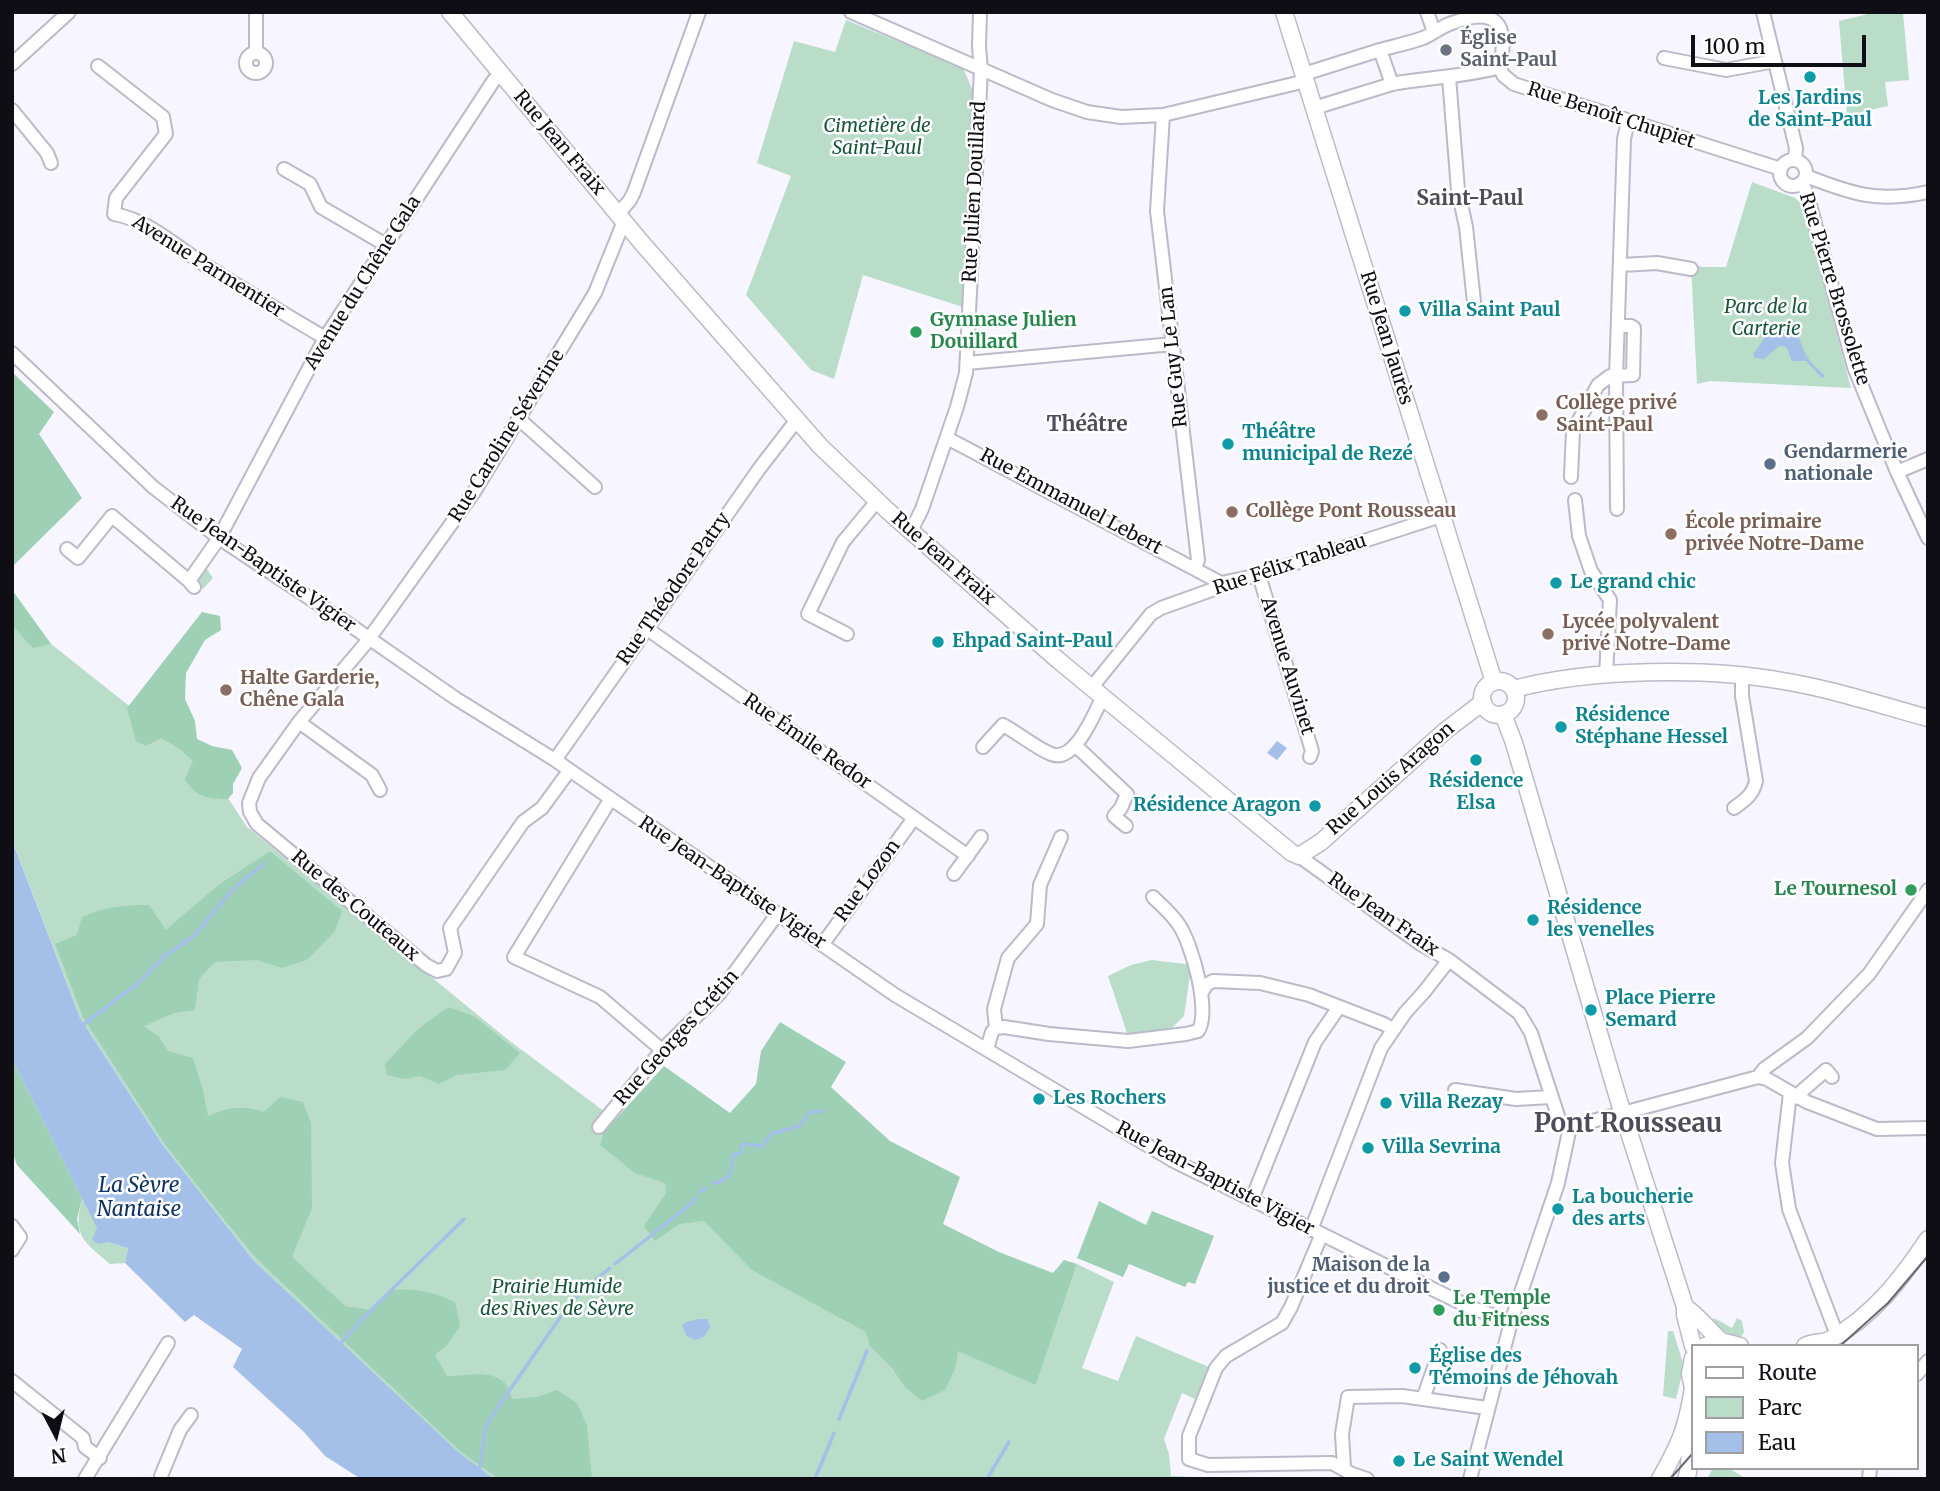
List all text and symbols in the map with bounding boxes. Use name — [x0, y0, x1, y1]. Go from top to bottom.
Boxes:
scale bar — [1695, 21, 1870, 65]
place label: Église Saint-Paul — [1460, 28, 1557, 72]
text: 100 m — [1704, 33, 1766, 60]
marker: Église Saint-Paul — [1438, 42, 1454, 58]
marker: Les Jardins de Saint-Paul — [1802, 69, 1818, 85]
street label: Rue Benoît Chupiet — [1524, 78, 1698, 154]
street label: Rue Jean Fraix — [508, 86, 610, 200]
place label: Les Jardins de Saint-Paul — [1748, 88, 1872, 132]
street label: Rue Julien Douillard — [959, 101, 991, 283]
park label: Cimetière de Saint-Paul — [823, 116, 931, 160]
district label: Saint-Paul — [1416, 186, 1524, 212]
street label: Rue Pierre Brossolette — [1794, 190, 1874, 388]
street label: Avenue du Chêne Gala — [300, 192, 426, 374]
street label: Avenue Parmentier — [128, 211, 288, 323]
street label: Rue Jean Jaurès — [1355, 268, 1417, 408]
street label: Rue Guy Le Lan — [1155, 285, 1193, 429]
park label: Parc de la Carterie — [1724, 297, 1808, 341]
place label: Villa Saint Paul — [1419, 300, 1560, 322]
marker: Villa Saint Paul — [1397, 303, 1413, 319]
place label: Gymnase Julien Douillard — [930, 310, 1077, 354]
marker: Gymnase Julien Douillard — [908, 324, 924, 340]
street label: Rue Caroline Séverine — [445, 345, 569, 527]
place label: Collège privé Saint-Paul — [1556, 393, 1677, 437]
marker: Collège privé Saint-Paul — [1534, 407, 1550, 423]
district label: Théâtre — [1046, 412, 1128, 438]
place label: Théâtre municipal de Rezé — [1242, 422, 1413, 466]
marker: Théâtre municipal de Rezé — [1220, 436, 1236, 452]
place label: Gendarmerie nationale — [1784, 442, 1908, 486]
street label: Rue Emmanuel Lebert — [976, 444, 1166, 560]
marker: Gendarmerie nationale — [1762, 456, 1778, 472]
street label: Rue Jean-Baptiste Vigier — [166, 492, 360, 638]
place label: Collège Pont Rousseau — [1246, 501, 1456, 523]
marker: Collège Pont Rousseau — [1224, 504, 1240, 520]
street label: Rue Théodore Patry — [613, 508, 735, 670]
street label: Rue Jean Fraix — [886, 508, 1000, 610]
place label: École primaire privée Notre-Dame — [1685, 512, 1864, 556]
marker: École primaire privée Notre-Dame — [1663, 526, 1679, 542]
street label: Rue Félix Tableau — [1211, 529, 1369, 601]
place label: Le grand chic — [1570, 572, 1696, 594]
marker: Le grand chic — [1548, 575, 1564, 591]
street label: Avenue Auvinet — [1255, 594, 1319, 738]
place label: Lycée polyvalent privé Notre-Dame — [1562, 612, 1730, 656]
marker: Lycée polyvalent privé Notre-Dame — [1540, 626, 1556, 642]
place label: Ehpad Saint-Paul — [952, 631, 1113, 653]
marker: Ehpad Saint-Paul — [930, 634, 946, 650]
place label: Halte Garderie, Chêne Gala — [240, 668, 379, 712]
marker: Halte Garderie, Chêne Gala — [218, 682, 234, 698]
street label: Rue Émile Redor — [739, 689, 875, 795]
place label: Résidence Stéphane Hessel — [1575, 705, 1728, 749]
street label: Rue Louis Aragon — [1323, 718, 1459, 840]
marker: Résidence Stéphane Hessel — [1553, 719, 1569, 735]
marker: Résidence Elsa — [1468, 752, 1484, 768]
place label: Résidence Elsa — [1429, 771, 1523, 815]
place label: Résidence Aragon — [1133, 795, 1301, 817]
marker: Résidence Aragon — [1307, 798, 1323, 814]
street label: Rue Jean-Baptiste Vigier — [634, 812, 830, 954]
street label: Rue Lozon — [831, 835, 905, 927]
street label: Rue des Couteaux — [286, 846, 424, 966]
street label: Rue Jean Fraix — [1323, 868, 1443, 962]
place label: Le Tournesol — [1774, 879, 1897, 901]
marker: Le Tournesol — [1903, 882, 1919, 898]
place label: Résidence les venelles — [1547, 898, 1655, 942]
marker: Résidence les venelles — [1525, 912, 1541, 928]
street label: Rue Georges Crétin — [610, 965, 744, 1111]
place label: Place Pierre Semard — [1605, 988, 1715, 1032]
marker: Place Pierre Semard — [1583, 1002, 1599, 1018]
place label: Les Rochers — [1053, 1088, 1166, 1110]
marker: Les Rochers — [1031, 1091, 1047, 1107]
place label: Villa Rezay — [1400, 1092, 1503, 1114]
marker: Villa Rezay — [1378, 1095, 1394, 1111]
district label: Pont Rousseau — [1534, 1109, 1722, 1141]
street label: Rue Jean-Baptiste Vigier — [1112, 1117, 1318, 1241]
place label: Villa Sevrina — [1382, 1137, 1501, 1159]
marker: Villa Sevrina — [1360, 1140, 1376, 1156]
water label: La Sèvre Nantaise — [97, 1173, 181, 1223]
place label: La boucherie des arts — [1572, 1187, 1693, 1231]
marker: La boucherie des arts — [1550, 1201, 1566, 1217]
place label: Maison de la justice et du droit — [1267, 1255, 1430, 1299]
marker: Maison de la justice et du droit — [1436, 1269, 1452, 1285]
park label: Prairie Humide des Rives de Sèvre — [480, 1277, 634, 1321]
place label: Le Temple du Fitness — [1453, 1288, 1550, 1332]
marker: Le Temple du Fitness — [1431, 1302, 1447, 1318]
legend — [1692, 1344, 1919, 1470]
place label: Église des Témoins de Jéhovah — [1429, 1346, 1618, 1390]
text: Route — [1758, 1359, 1816, 1386]
marker: Église des Témoins de Jéhovah — [1407, 1360, 1423, 1376]
text: Parc — [1758, 1394, 1802, 1421]
north arrow — [21, 1400, 91, 1470]
text: Eau — [1758, 1429, 1796, 1456]
text: N — [50, 1443, 67, 1469]
place label: Le Saint Wendel — [1413, 1450, 1564, 1472]
marker: Le Saint Wendel — [1391, 1453, 1407, 1469]

